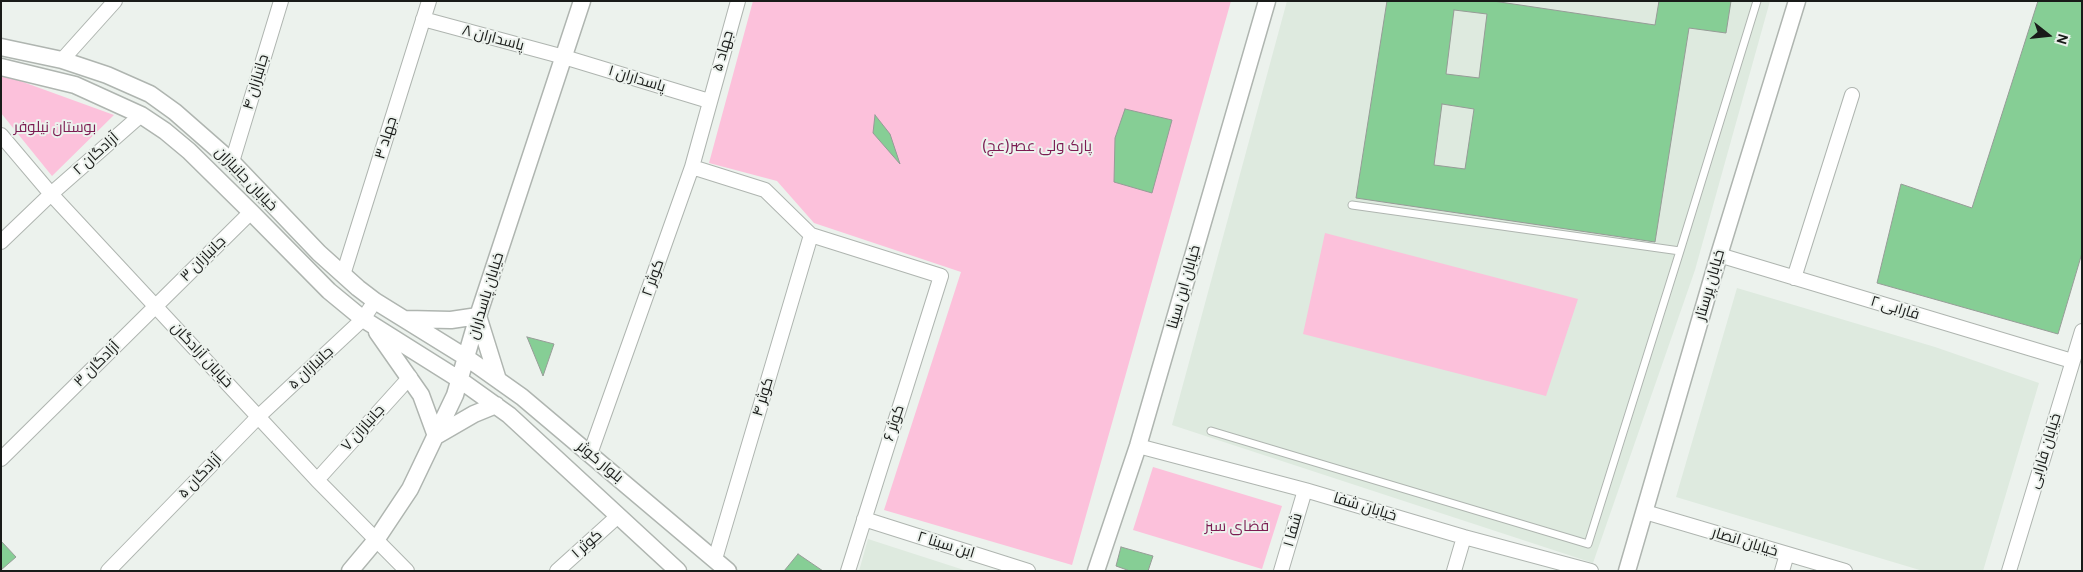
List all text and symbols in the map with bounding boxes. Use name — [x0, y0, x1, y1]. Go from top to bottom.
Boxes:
north arrow — [2023, 10, 2073, 60]
street label: پاسداران ۸ — [460, 21, 526, 55]
street label: جهاد ۵ — [709, 29, 737, 73]
text: N — [2052, 32, 2072, 46]
street label: جانبازان ۴ — [239, 52, 273, 112]
street label: پاسداران ۱ — [606, 62, 668, 96]
street label: جهاد ۳ — [371, 115, 401, 161]
park label: بوستان نیلوفر — [14, 119, 96, 137]
street label: آزادگان ۲ — [70, 129, 122, 179]
park label: پارک ولی عصر(عج) — [982, 138, 1092, 156]
street label: خیابان جانبازان — [211, 143, 281, 215]
street label: جانبازان ۳ — [176, 232, 230, 286]
street label: خیابان ابن سینا — [1163, 243, 1205, 331]
street label: خیابان پرستار — [1691, 248, 1729, 322]
street label: خیابان پاسداران — [464, 250, 508, 342]
street label: کوثر ۲ — [638, 257, 668, 299]
street label: فارابی ۲ — [1868, 292, 1922, 324]
street label: خیابان آزادگان — [167, 319, 237, 391]
street label: آزادگان ۳ — [70, 337, 124, 391]
street label: جانبازان ۵ — [285, 343, 337, 393]
street label: کوثر ۴ — [749, 375, 777, 419]
street label: جانبازان ۷ — [337, 401, 389, 455]
street label: کوثر ۶ — [880, 403, 908, 443]
street label: خیابان فارابی — [2025, 411, 2065, 491]
street label: بلوار کوثر — [573, 437, 627, 487]
street label: آزادگان ۵ — [174, 450, 226, 502]
street label: خیابان شفا — [1331, 489, 1399, 525]
street label: شفا ۱ — [1280, 511, 1306, 549]
park label: فضای سبز — [1205, 518, 1269, 536]
street label: خیابان انصار — [1710, 523, 1780, 561]
street label: کوثر ۱ — [568, 526, 606, 562]
street label: ابن سینا ۲ — [915, 528, 977, 562]

